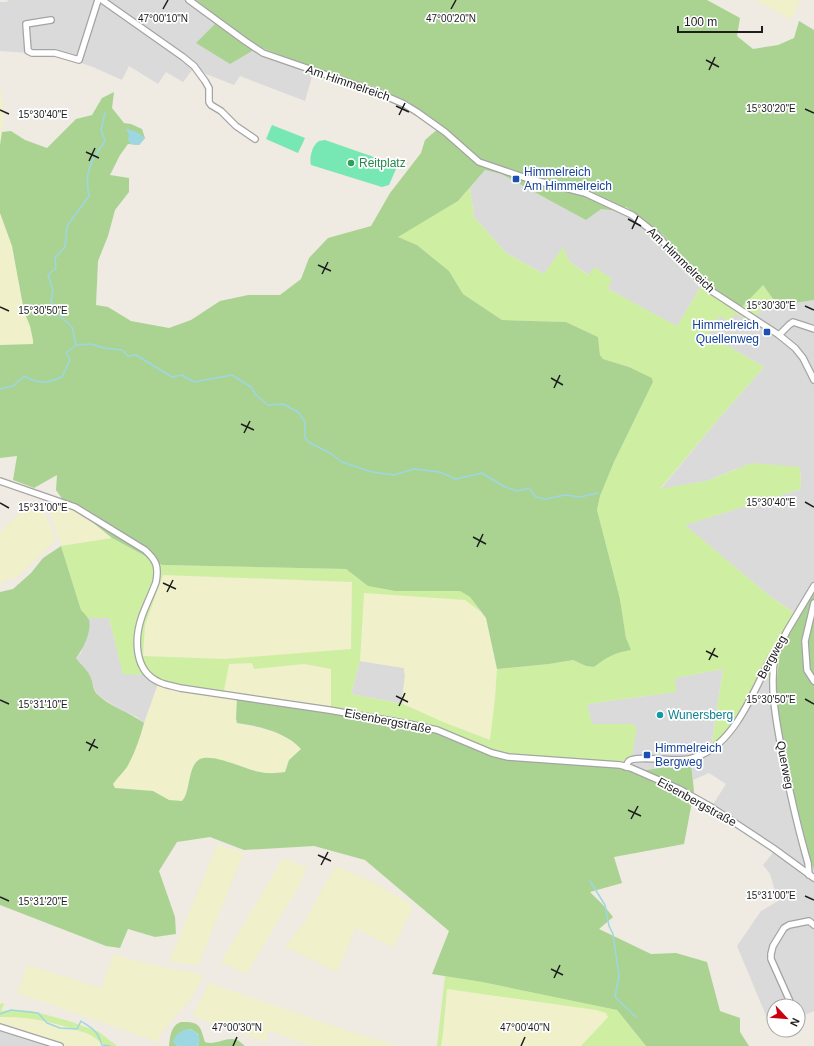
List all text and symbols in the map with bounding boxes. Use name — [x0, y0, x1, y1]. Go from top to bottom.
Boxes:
scale bar — [678, 8, 762, 34]
text: 47°00'10"N — [138, 13, 188, 24]
text: 47°00'20"N — [426, 13, 476, 24]
text: 100 m — [684, 15, 717, 29]
street label: Am Himmelreich — [304, 62, 392, 104]
text: 15°30'20"E — [746, 103, 796, 114]
text: 15°30'40"E — [18, 109, 68, 120]
place label: Reitplatz — [359, 156, 406, 170]
marker: Reitplatz — [346, 158, 356, 168]
place label: Himmelreich Am Himmelreich — [524, 165, 612, 193]
marker: Himmelreich Am Himmelreich — [511, 174, 521, 184]
street label: Am Himmelreich — [644, 224, 718, 296]
text: 15°30'30"E — [746, 300, 796, 311]
text: 15°30'50"E — [18, 305, 68, 316]
place label: Himmelreich Quellenweg — [692, 318, 759, 346]
marker: Himmelreich Quellenweg — [762, 327, 772, 337]
text: 15°30'40"E — [746, 497, 796, 508]
text: 15°31'00"E — [18, 502, 68, 513]
street label: Bergweg — [754, 633, 790, 681]
text: 15°30'50"E — [746, 694, 796, 705]
text: 15°31'10"E — [18, 699, 68, 710]
street label: Eisenbergstraße — [343, 706, 433, 736]
place label: Wunersberg — [668, 708, 733, 722]
marker: Wunersberg — [655, 710, 665, 720]
street label: Querweg — [773, 740, 797, 790]
place label: Himmelreich Bergweg — [655, 741, 722, 769]
marker: Himmelreich Bergweg — [642, 750, 652, 760]
street label: Eisenbergstraße — [655, 775, 739, 830]
text: 15°31'00"E — [746, 890, 796, 901]
text: 15°31'20"E — [18, 896, 68, 907]
north arrow — [766, 998, 806, 1038]
text: N — [788, 1016, 802, 1029]
text: 47°00'30"N — [212, 1022, 262, 1033]
text: 47°00'40"N — [500, 1022, 550, 1033]

